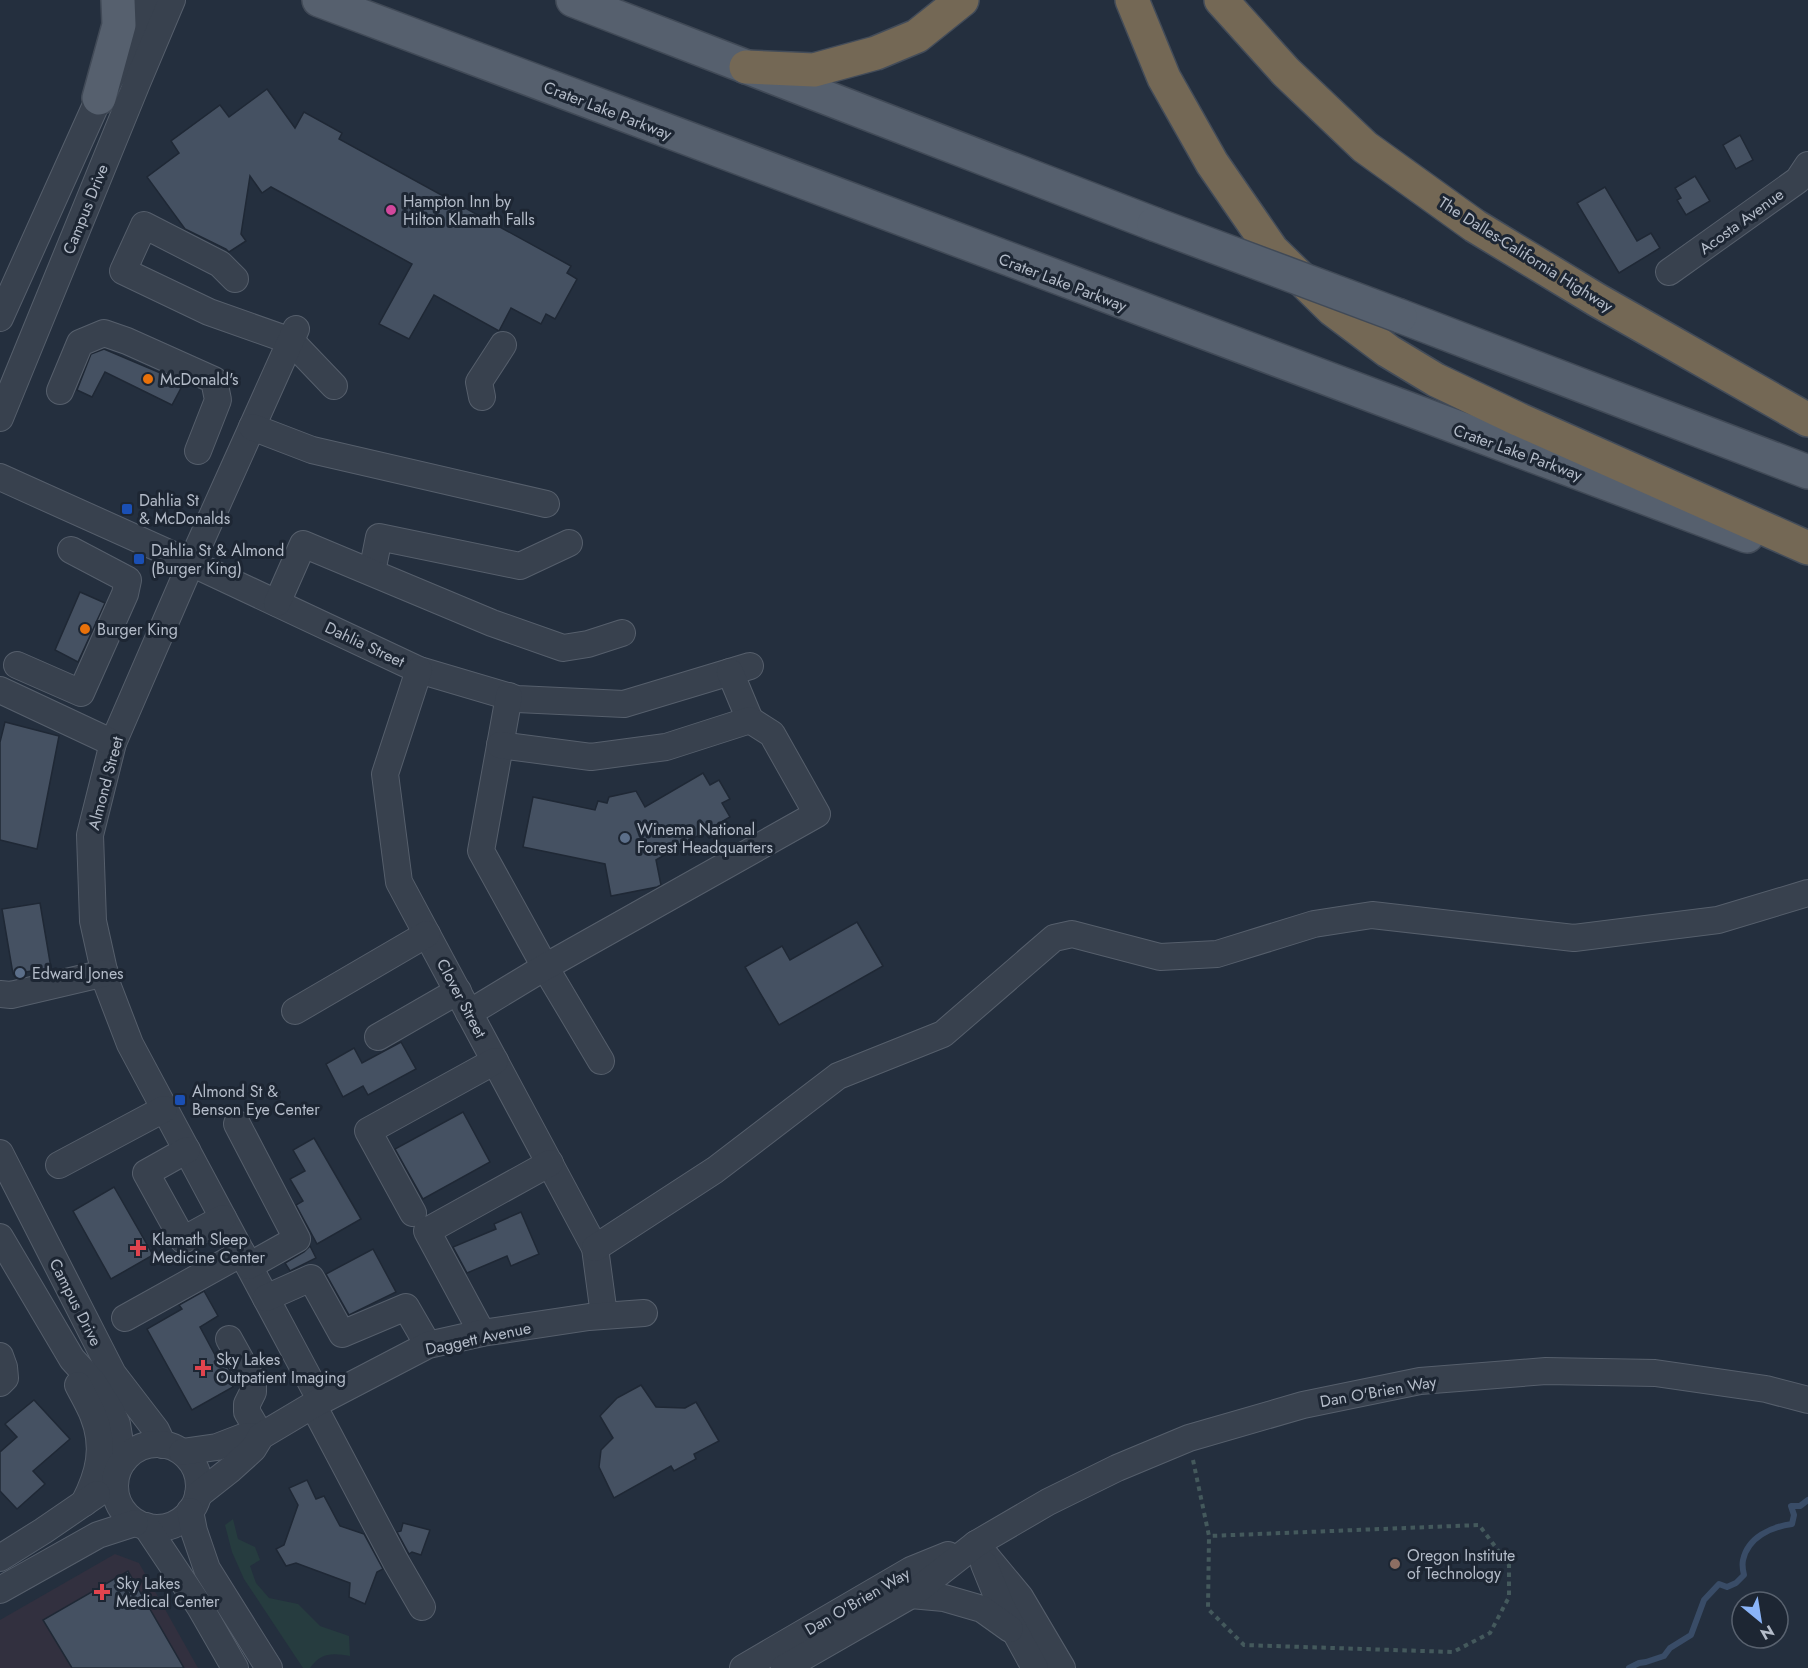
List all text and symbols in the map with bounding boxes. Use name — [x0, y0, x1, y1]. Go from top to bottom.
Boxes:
street label: Crater Lake Parkway — [540, 75, 676, 146]
street label: Campus Drive — [57, 161, 114, 258]
street label: Acosta Avenue — [1694, 183, 1788, 260]
place label: Hampton Inn by Hilton Klamath Falls — [403, 190, 535, 231]
street label: The Dalles-California Highway — [1434, 191, 1618, 318]
marker: Hampton Inn by Hilton Klamath Falls — [384, 203, 398, 217]
street label: Crater Lake Parkway — [995, 247, 1131, 318]
place label: McDonald's — [160, 368, 239, 391]
marker: McDonald's — [141, 372, 155, 386]
street label: Crater Lake Parkway — [1450, 418, 1586, 487]
place label: Dahlia St & McDonalds — [139, 489, 230, 530]
marker: Dahlia St & McDonalds — [120, 502, 134, 516]
place label: Dahlia St & Almond (Burger King) — [151, 539, 284, 580]
marker: Dahlia St & Almond (Burger King) — [132, 552, 146, 566]
street label: Dahlia Street — [321, 616, 409, 673]
place label: Burger King — [97, 618, 178, 641]
marker: Burger King — [78, 622, 92, 636]
street label: Almond Street — [82, 734, 129, 832]
place label: Winema National Forest Headquarters — [637, 818, 773, 859]
marker: Winema National Forest Headquarters — [618, 831, 632, 845]
street label: Clover Street — [431, 955, 492, 1042]
place label: Edward Jones — [32, 962, 124, 985]
marker: Edward Jones — [13, 966, 27, 980]
place label: Almond St & Benson Eye Center — [192, 1080, 320, 1121]
marker: Almond St & Benson Eye Center — [173, 1093, 187, 1107]
place label: Klamath Sleep Medicine Center — [152, 1228, 265, 1269]
marker: Klamath Sleep Medicine Center — [129, 1239, 147, 1257]
street label: Campus Drive — [44, 1254, 107, 1350]
street label: Daggett Avenue — [423, 1316, 533, 1361]
place label: Sky Lakes Outpatient Imaging — [216, 1348, 346, 1389]
marker: Sky Lakes Outpatient Imaging — [194, 1359, 212, 1377]
street label: Dan O'Brien Way — [1318, 1370, 1439, 1413]
place label: Oregon Institute of Technology — [1407, 1544, 1515, 1585]
marker: Oregon Institute of Technology — [1388, 1557, 1402, 1571]
street label: Dan O'Brien Way — [800, 1562, 915, 1641]
place label: Sky Lakes Medical Center — [116, 1572, 220, 1613]
marker: Sky Lakes Medical Center — [93, 1583, 111, 1601]
north arrow — [1730, 1590, 1790, 1650]
text: N — [1756, 1619, 1779, 1646]

